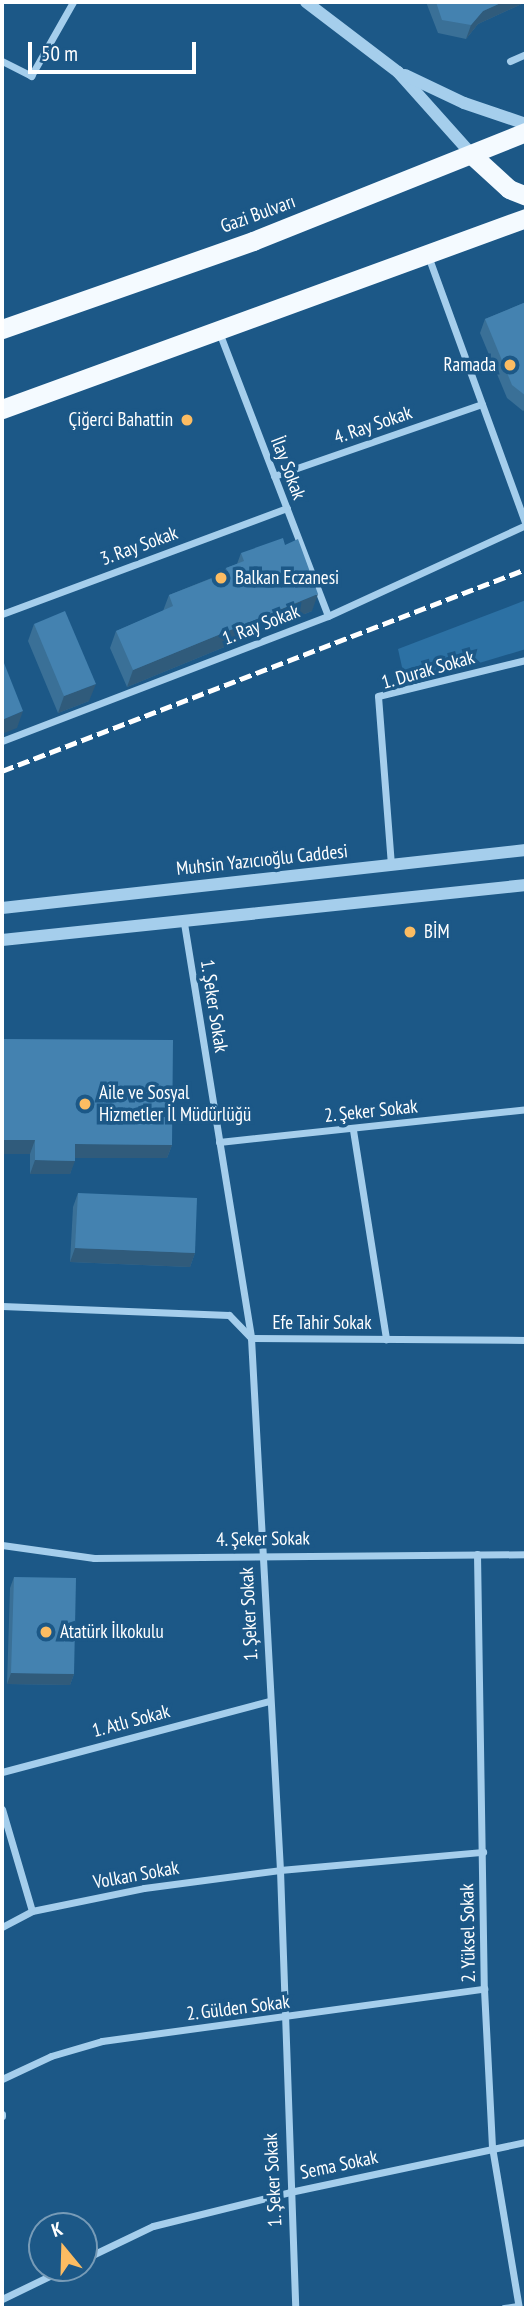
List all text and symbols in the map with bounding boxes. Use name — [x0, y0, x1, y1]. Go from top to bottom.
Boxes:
scale bar — [32, 28, 200, 72]
text: 50 m — [41, 40, 78, 67]
street label: Gazi Bulvarı — [218, 190, 298, 238]
place label: Ramada — [443, 354, 496, 376]
marker: Ramada — [502, 357, 518, 373]
street label: 4. Ray Sokak — [330, 401, 416, 449]
place label: Çiğerci Bahattin — [69, 409, 173, 431]
marker: Çiğerci Bahattin — [179, 412, 195, 428]
street label: İlay Sokak — [265, 433, 311, 503]
street label: 3. Ray Sokak — [96, 521, 182, 571]
place label: Balkan Eczanesi — [235, 567, 339, 589]
marker: Balkan Eczanesi — [213, 570, 229, 586]
street label: 1. Ray Sokak — [218, 600, 304, 650]
street label: 1. Durak Sokak — [378, 646, 478, 694]
street label: Muhsin Yazıcıoğlu Caddesi — [175, 840, 349, 880]
place label: BİM — [424, 921, 449, 943]
marker: BİM — [402, 924, 418, 940]
street label: 1. Şeker Sokak — [195, 957, 233, 1055]
place label: Aile ve Sosyal Hizmetler İl Müdürlüğü — [99, 1082, 251, 1126]
street label: 2. Şeker Sokak — [323, 1095, 419, 1127]
marker: Aile ve Sosyal Hizmetler İl Müdürlüğü — [77, 1096, 93, 1112]
street label: Efe Tahir Sokak — [272, 1312, 372, 1334]
street label: 4. Şeker Sokak — [215, 1527, 311, 1551]
street label: 1. Şeker Sokak — [235, 1566, 263, 1662]
place label: Atatürk İlkokulu — [60, 1621, 164, 1643]
marker: Atatürk İlkokulu — [38, 1624, 54, 1640]
street label: 1. Atlı Sokak — [89, 1699, 173, 1743]
street label: Volkan Sokak — [91, 1856, 181, 1894]
street label: 2. Yüksel Sokak — [456, 1882, 480, 1984]
street label: 2. Gülden Sokak — [184, 1990, 292, 2026]
street label: 1. Şeker Sokak — [259, 2132, 287, 2228]
street label: Sema Sokak — [298, 2146, 380, 2184]
north arrow — [28, 2212, 98, 2282]
text: K — [48, 2216, 65, 2242]

